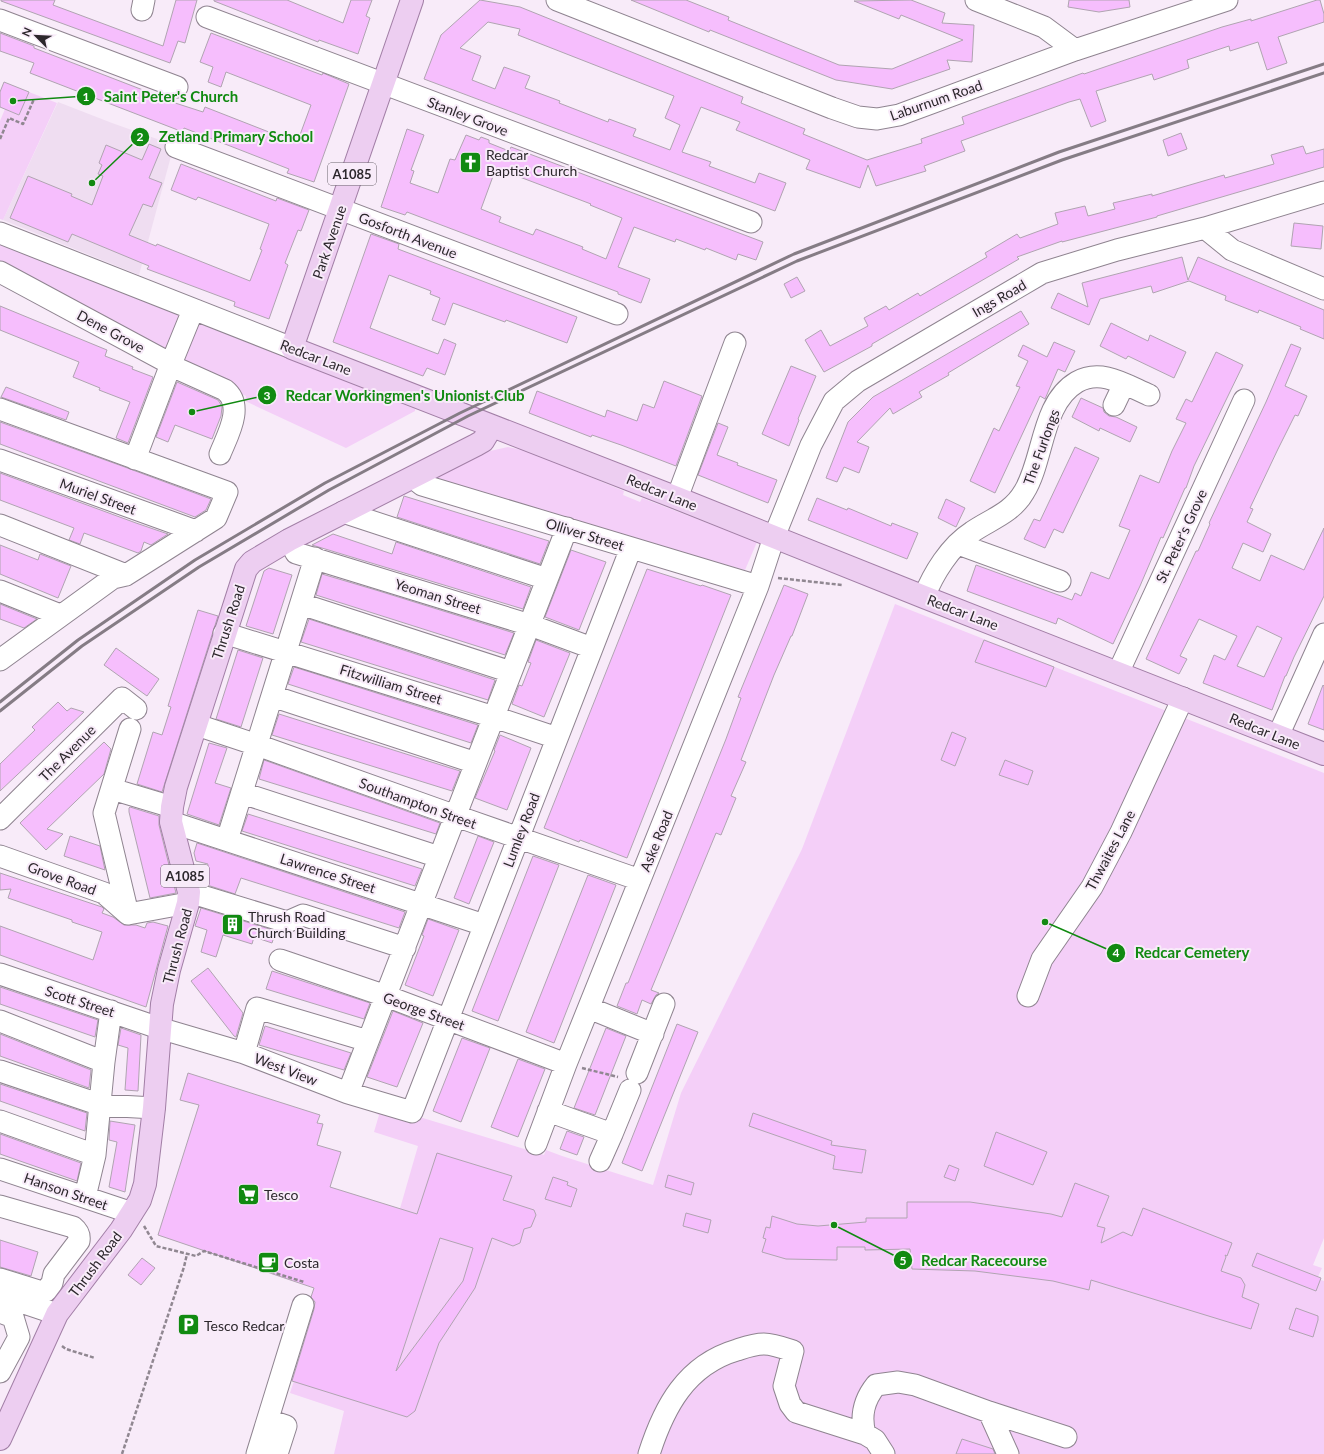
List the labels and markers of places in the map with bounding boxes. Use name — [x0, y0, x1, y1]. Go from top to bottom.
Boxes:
callout: Saint Peter's Church — [76, 83, 246, 110]
callout: Zetland Primary School — [130, 123, 321, 150]
place label: Redcar Baptist Church — [486, 146, 577, 179]
church icon: Redcar Baptist Church — [457, 149, 483, 175]
callout: Redcar Workingmen's Unionist Club — [257, 382, 532, 409]
place label: Thrush Road Church Building — [248, 908, 346, 941]
building icon: Thrush Road Church Building — [219, 911, 245, 937]
callout: Redcar Cemetery — [1106, 940, 1257, 967]
supermarket icon: Tesco — [236, 1181, 262, 1207]
place label: Tesco — [264, 1186, 299, 1203]
callout: Redcar Racecourse — [893, 1247, 1056, 1274]
cafe icon: Costa — [256, 1249, 282, 1275]
place label: Costa — [284, 1254, 319, 1271]
parking icon: Tesco Redcar — [175, 1312, 201, 1338]
place label: Tesco Redcar — [204, 1317, 284, 1334]

